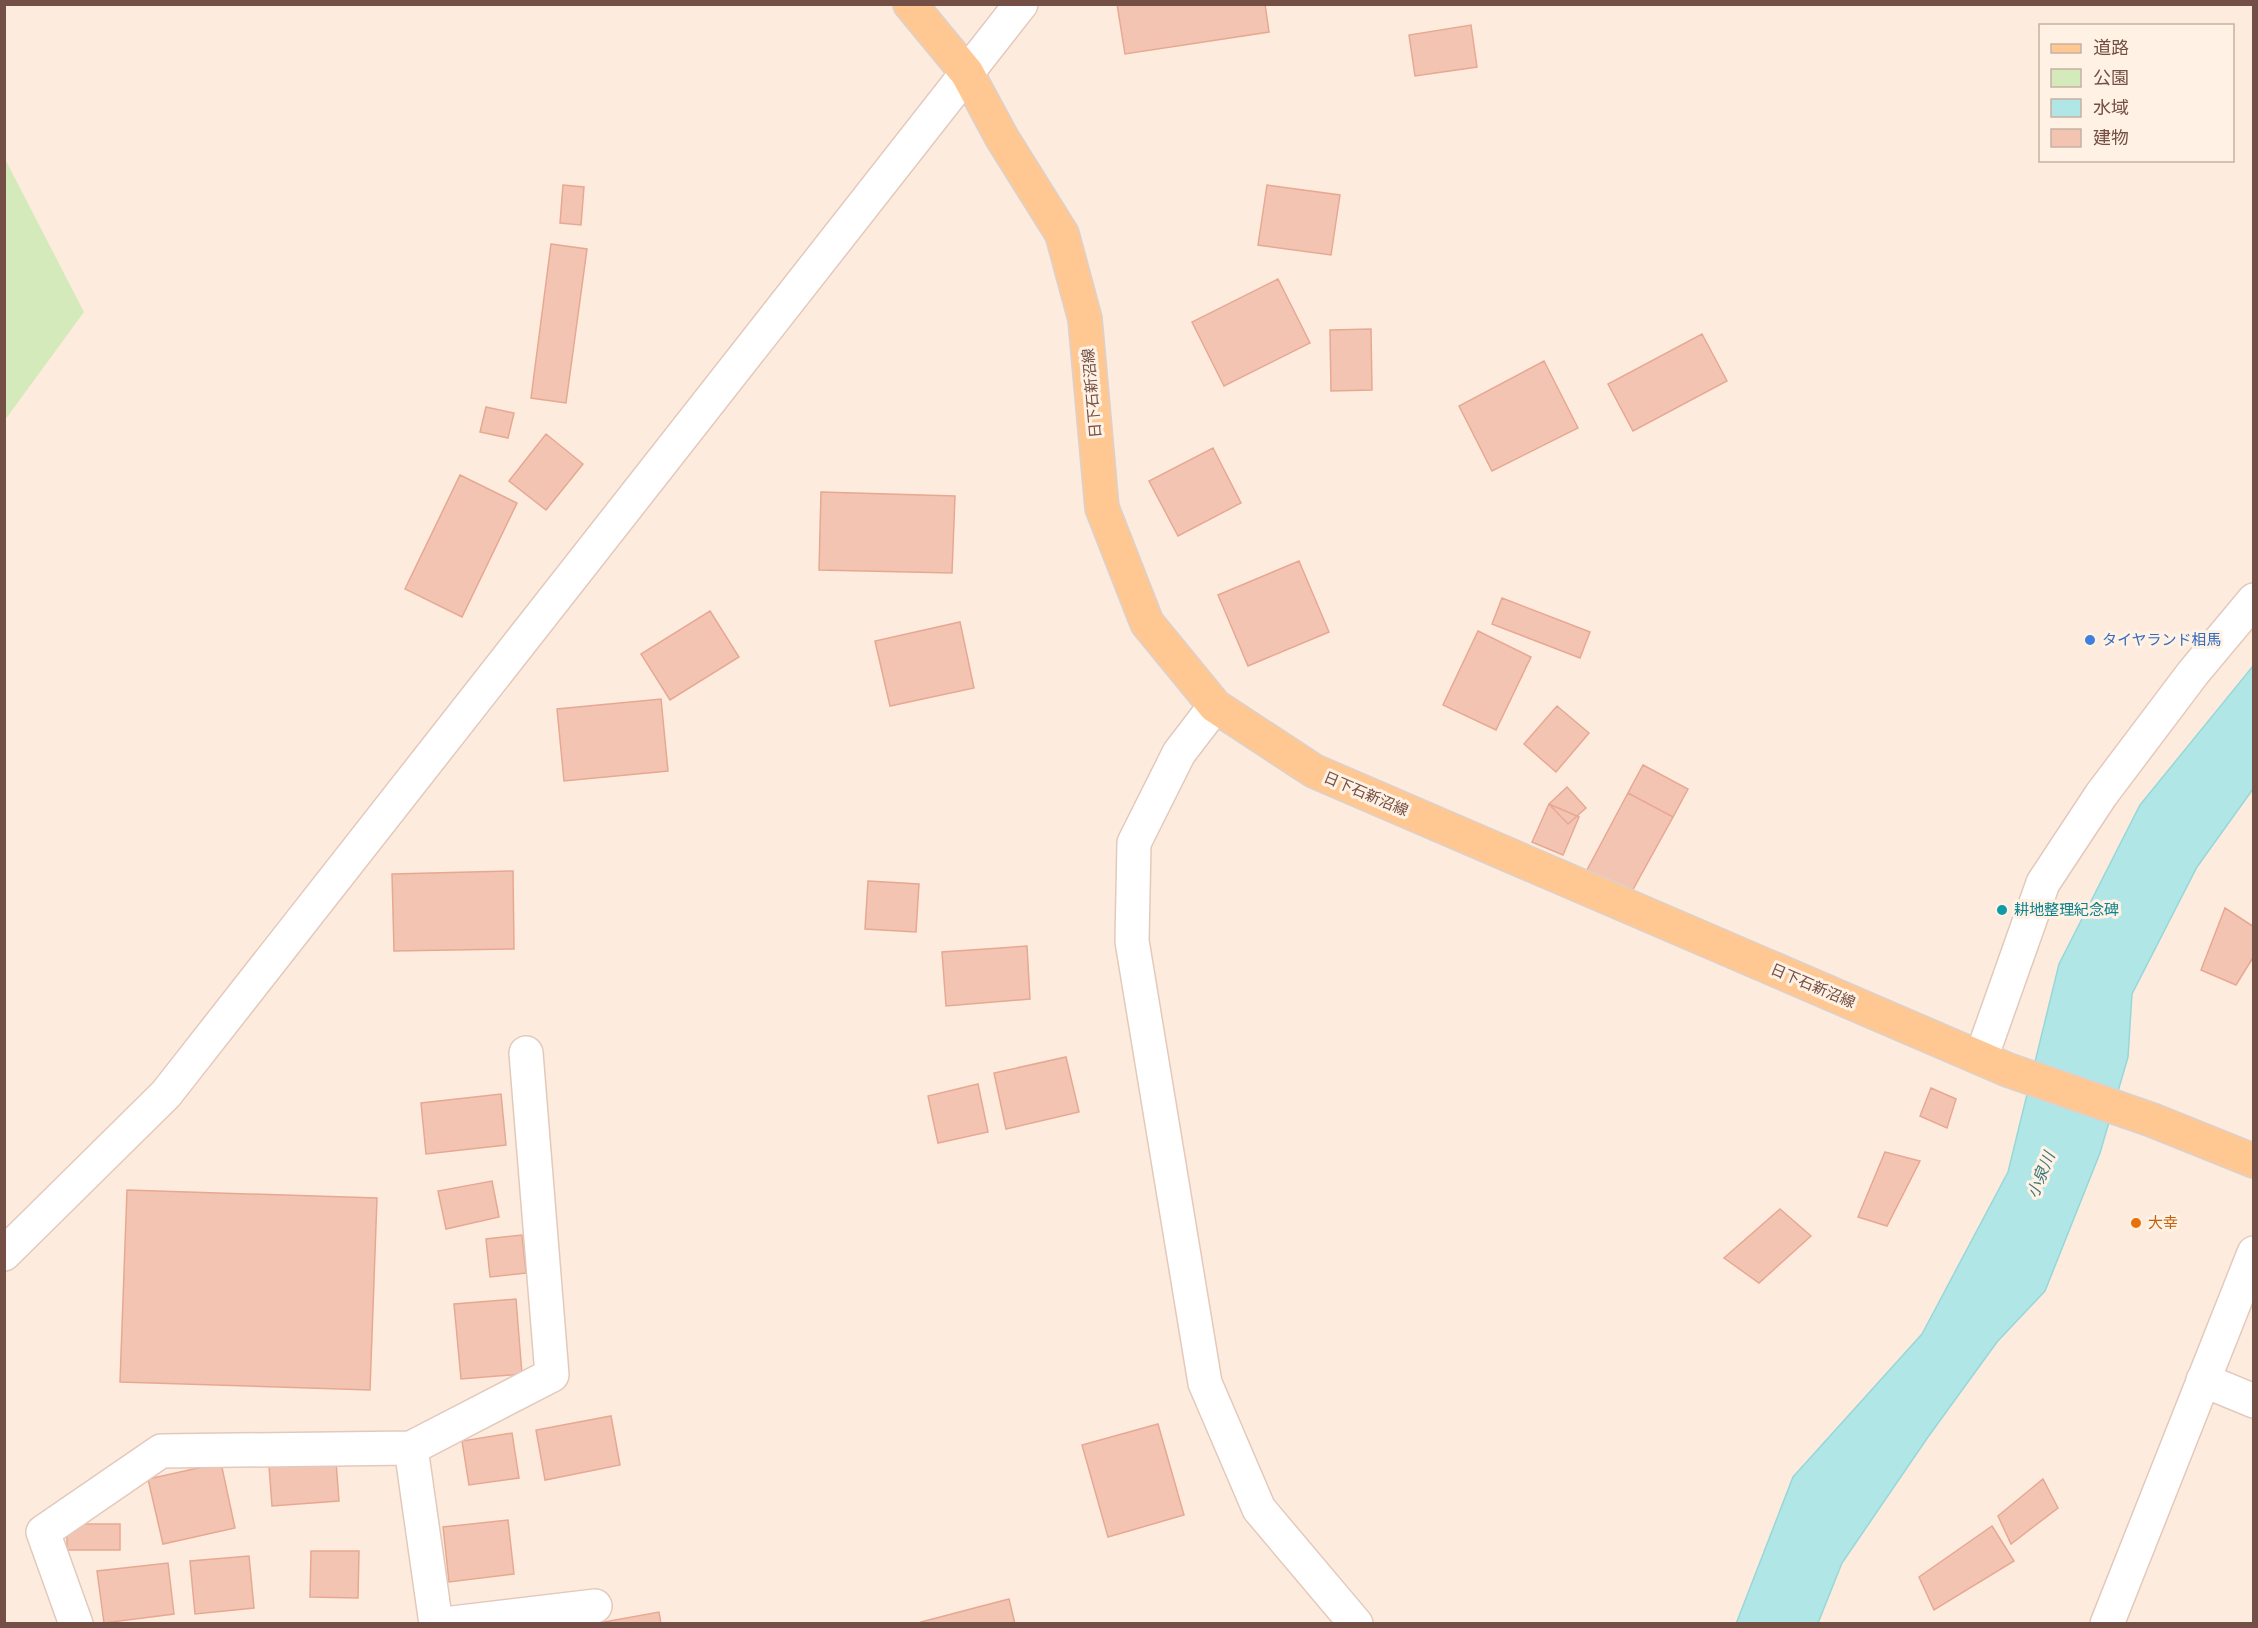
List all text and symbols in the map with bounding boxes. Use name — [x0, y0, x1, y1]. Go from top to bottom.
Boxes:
legend — [2039, 24, 2234, 162]
text: 道路 — [2093, 37, 2129, 59]
text: 公園 — [2093, 67, 2129, 89]
text: 水域 — [2093, 97, 2129, 119]
text: 建物 — [2093, 127, 2129, 149]
street label: 日下石新沼線 — [1079, 347, 1105, 439]
place label: タイヤランド相馬 — [2102, 631, 2222, 649]
marker: タイヤランド相馬 — [2083, 633, 2097, 647]
street label: 日下石新沼線 — [1321, 768, 1411, 820]
place label: 耕地整理紀念碑 — [2014, 901, 2119, 919]
marker: 耕地整理紀念碑 — [1995, 903, 2009, 917]
street label: 日下石新沼線 — [1768, 960, 1858, 1012]
water label: 小泉川 — [2023, 1147, 2060, 1201]
place label: 大幸 — [2148, 1214, 2178, 1232]
marker: 大幸 — [2129, 1216, 2143, 1230]

